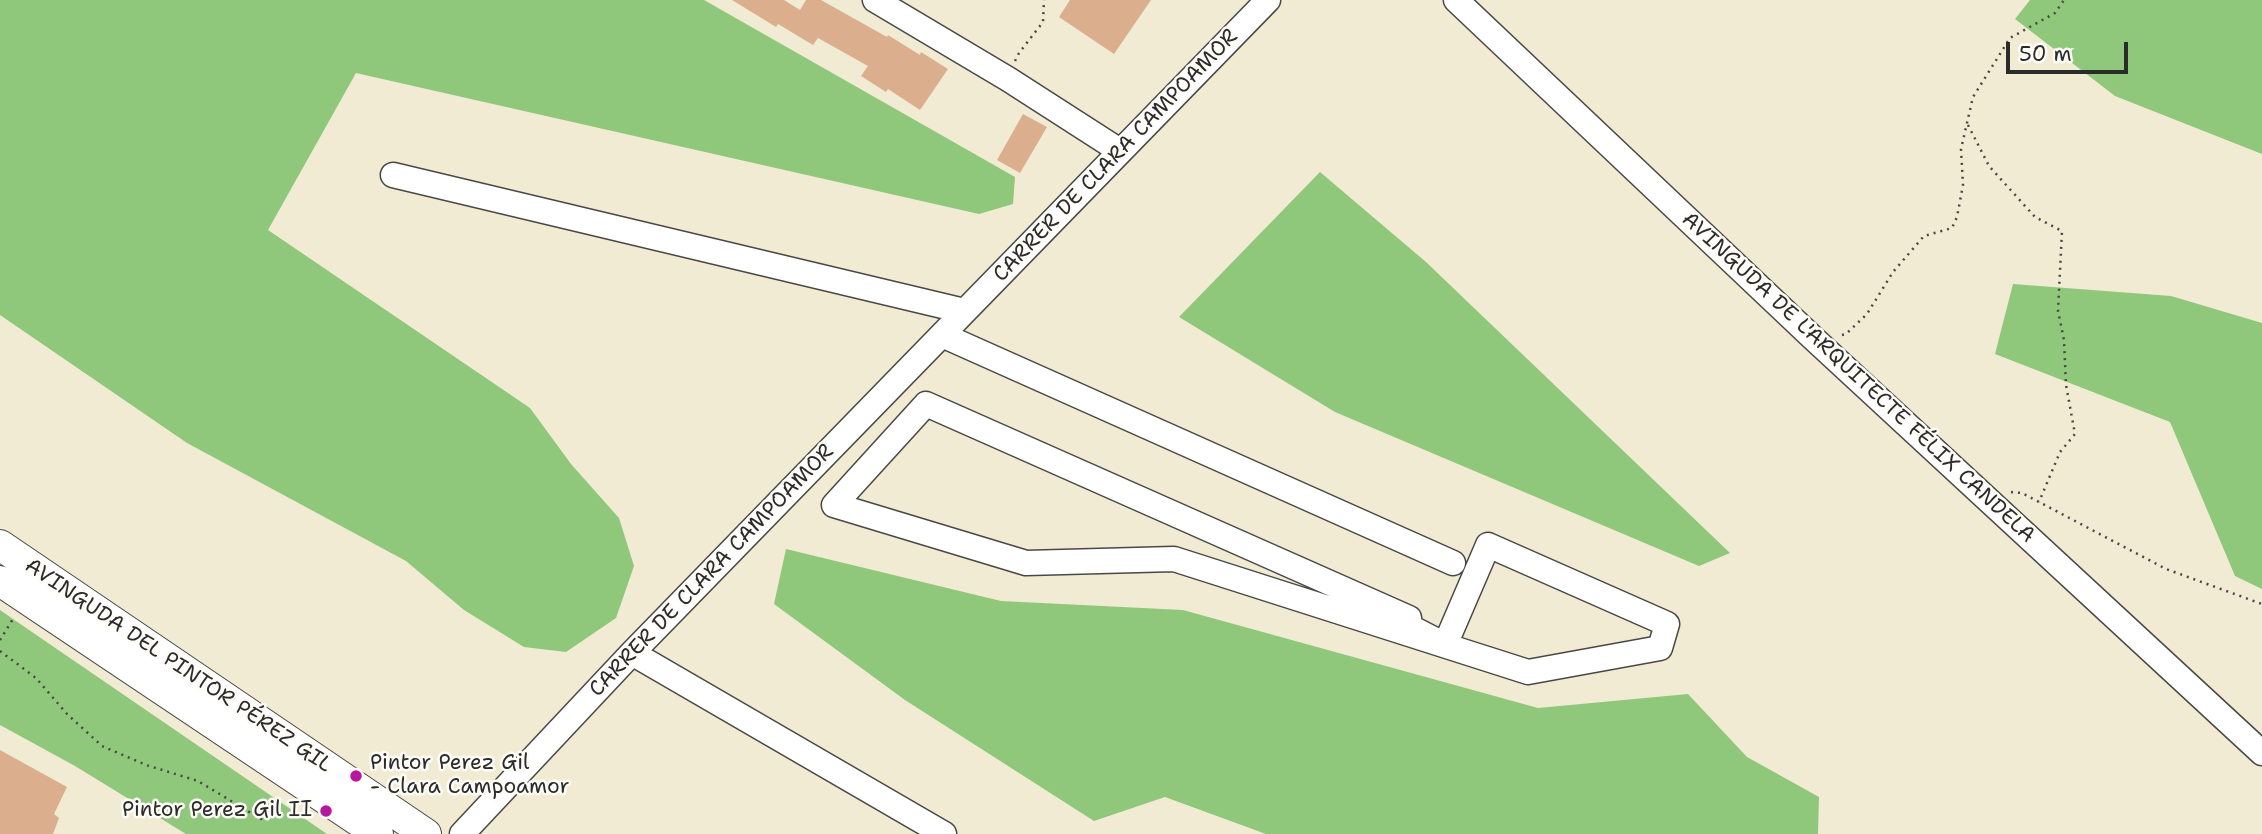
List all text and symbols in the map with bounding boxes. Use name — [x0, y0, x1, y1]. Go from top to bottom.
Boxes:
street label: CARRER DE CLARA CAMPOAMOR — [989, 25, 1243, 287]
scale bar — [2010, 28, 2132, 72]
text: 50 m — [2019, 40, 2072, 68]
street label: AVINGUDA DE L'ARQUITECTE FÉLIX CANDELA — [1676, 207, 2040, 549]
street label: CARRER DE CLARA CAMPOAMOR — [585, 440, 839, 702]
street label: AVINGUDA DEL PINTOR PÉREZ GIL — [20, 554, 336, 778]
place label: Pintor Perez Gil - Clara Campoamor — [370, 751, 570, 801]
marker: Pintor Perez Gil - Clara Campoamor — [348, 768, 364, 784]
place label: Pintor Perez Gil II — [122, 798, 312, 824]
marker: Pintor Perez Gil II — [318, 803, 334, 819]

